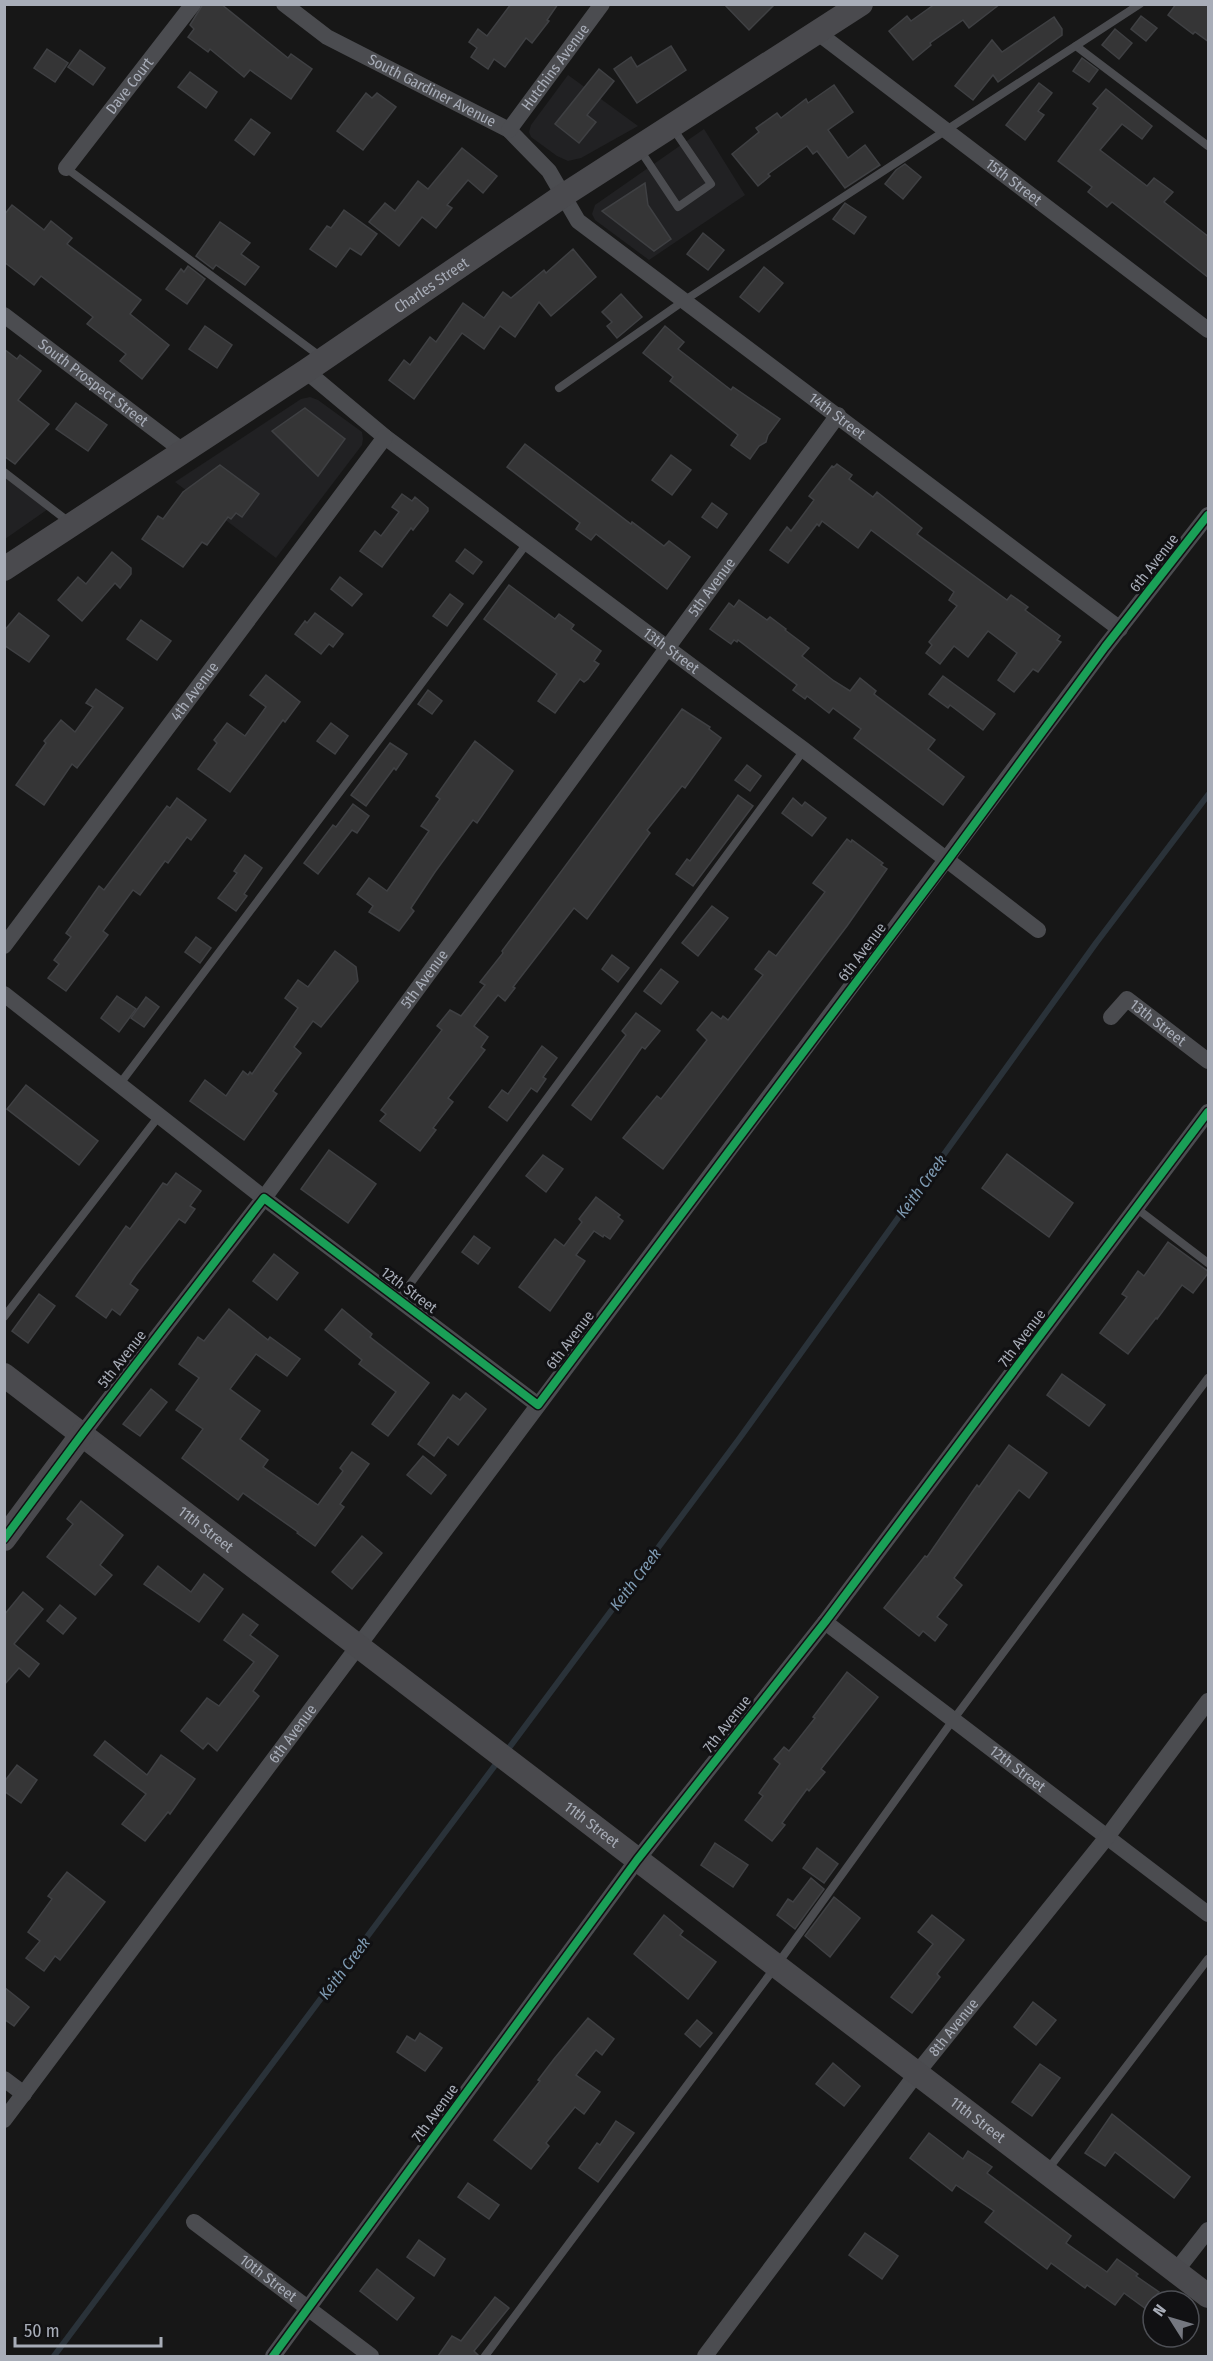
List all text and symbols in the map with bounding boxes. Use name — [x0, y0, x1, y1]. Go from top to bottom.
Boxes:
street label: Hutchins Avenue — [518, 21, 593, 114]
street label: South Gardiner Avenue — [365, 50, 499, 131]
street label: Dave Court — [102, 54, 157, 118]
street label: 15th Street — [982, 155, 1045, 209]
street label: Charles Street — [391, 254, 472, 317]
street label: South Prospect Street — [35, 335, 152, 430]
street label: 14th Street — [805, 389, 869, 443]
street label: 6th Avenue — [1126, 530, 1182, 596]
street label: 5th Avenue — [684, 554, 739, 620]
street label: 13th Street — [639, 624, 703, 678]
street label: 4th Avenue — [167, 659, 222, 724]
street label: 6th Avenue — [834, 919, 890, 985]
street label: 5th Avenue — [397, 946, 452, 1012]
street label: 13th Street — [1126, 995, 1190, 1050]
water label: Keith Creek — [892, 1151, 951, 1221]
street label: 12th Street — [377, 1263, 441, 1317]
street label: 7th Avenue — [995, 1306, 1049, 1370]
street label: 6th Avenue — [542, 1307, 598, 1373]
street label: 5th Avenue — [94, 1327, 150, 1391]
street label: 11th Street — [175, 1502, 237, 1556]
water label: Keith Creek — [606, 1544, 665, 1614]
street label: 7th Avenue — [699, 1692, 755, 1756]
street label: 6th Avenue — [265, 1701, 320, 1767]
street label: 12th Street — [986, 1742, 1049, 1796]
street label: 11th Street — [561, 1798, 623, 1851]
water label: Keith Creek — [315, 1933, 374, 2003]
street label: 8th Avenue — [925, 1995, 982, 2060]
street label: 7th Avenue — [408, 2080, 462, 2146]
street label: 11th Street — [947, 2093, 1009, 2147]
street label: 10th Street — [236, 2251, 300, 2306]
north arrow — [1141, 2289, 1201, 2349]
text: N — [1149, 2301, 1170, 2320]
scale bar — [15, 2310, 160, 2348]
text: 50 m — [24, 2320, 60, 2342]

